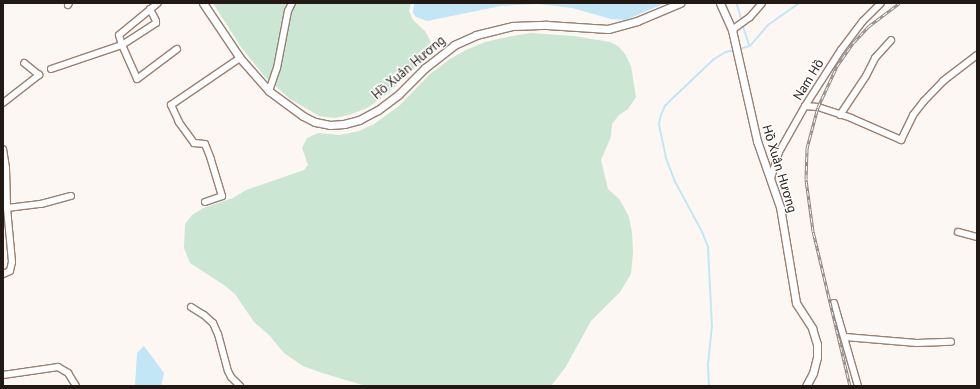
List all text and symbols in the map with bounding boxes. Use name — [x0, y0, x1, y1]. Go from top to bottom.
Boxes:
street label: Hồ Xuân Hương — [369, 33, 449, 103]
street label: Nam Hồ — [790, 57, 828, 103]
street label: Hồ Xuân Hương — [758, 123, 800, 215]

